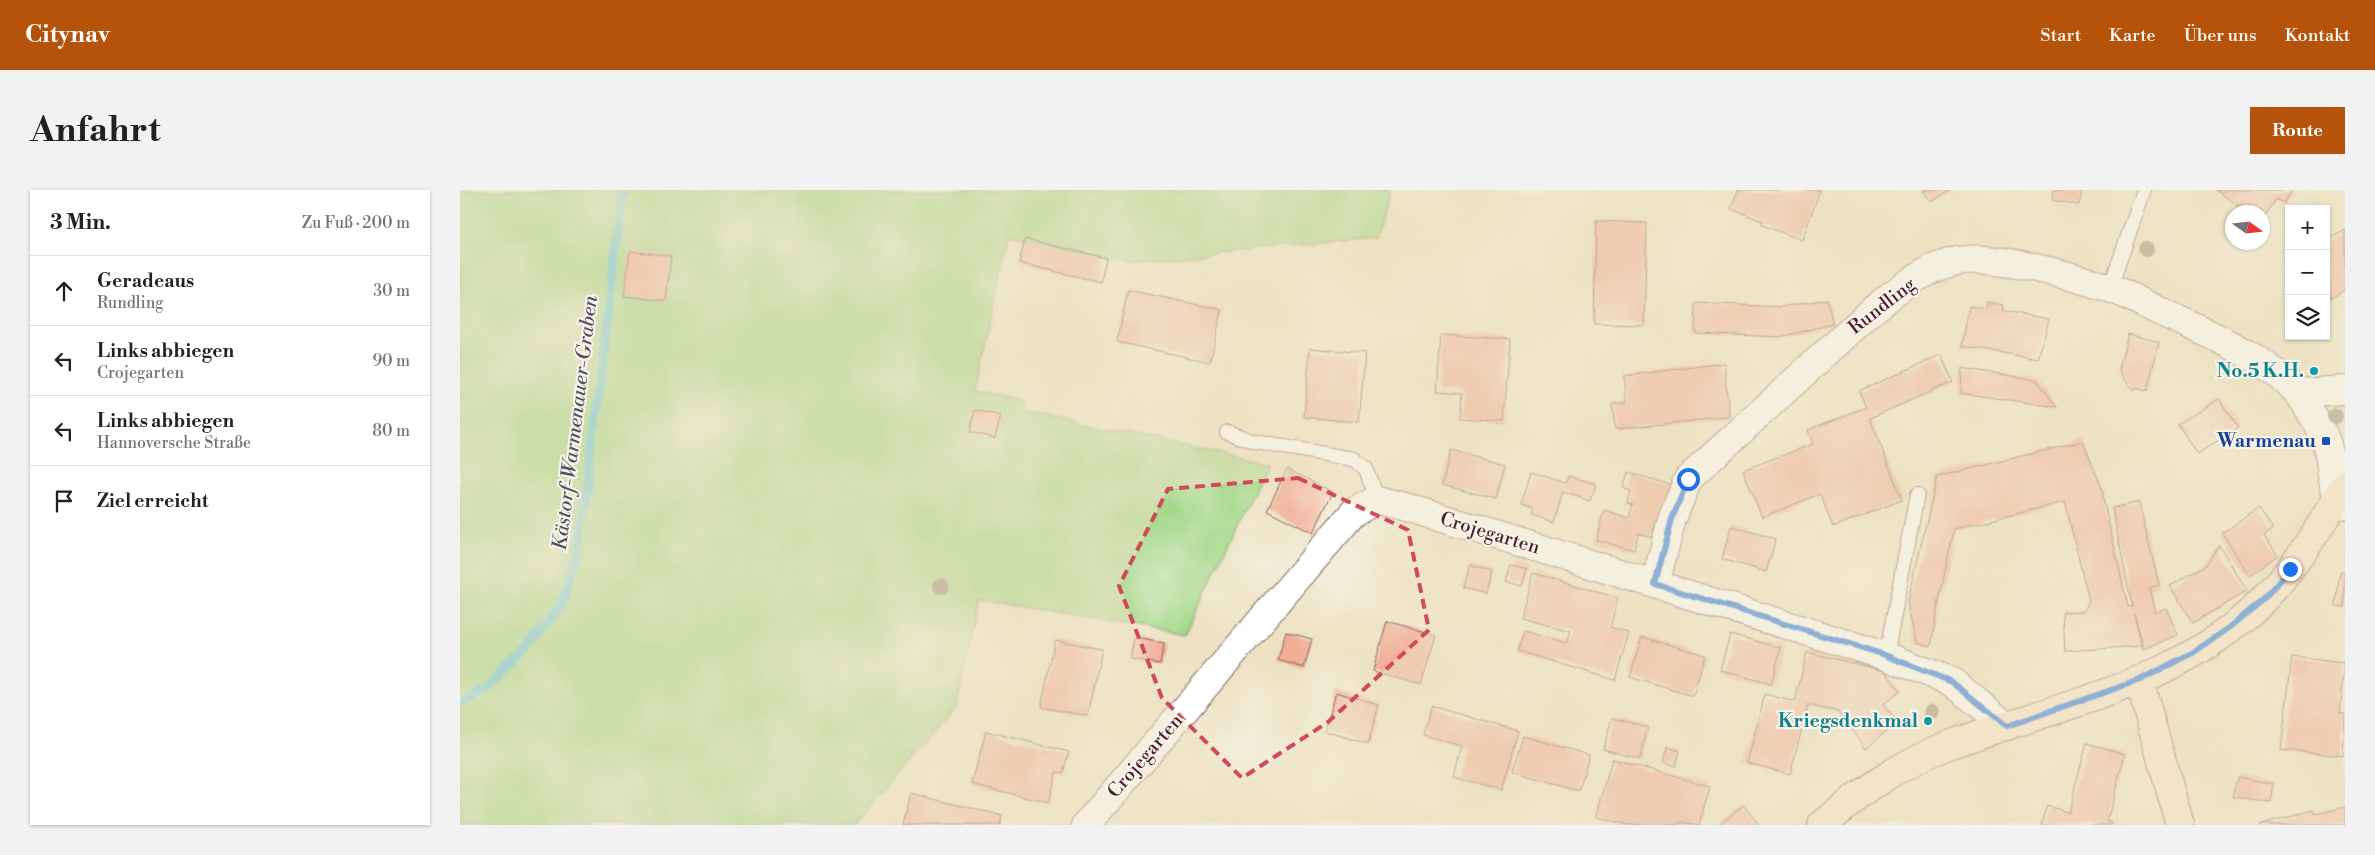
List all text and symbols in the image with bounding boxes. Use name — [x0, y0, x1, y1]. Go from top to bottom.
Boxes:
text: Citynav — [25, 20, 110, 50]
text: Start — [2040, 24, 2081, 47]
text: Karte — [2109, 24, 2156, 47]
text: Über uns — [2184, 24, 2257, 47]
text: Kontakt — [2285, 24, 2350, 47]
button: Route — [2250, 107, 2345, 154]
text: Anfahrt — [30, 109, 161, 152]
north arrow — [2225, 205, 2270, 250]
map controls — [2285, 205, 2330, 340]
button: + — [2285, 205, 2330, 250]
text: 3 Min. — [50, 210, 111, 236]
text: Zu Fuß · 200 m — [302, 213, 410, 233]
button: − — [2285, 250, 2330, 295]
text: Geradeaus — [97, 269, 194, 293]
street label: Rundling — [1843, 272, 1921, 340]
icon: ahead — [50, 277, 78, 305]
text: 30 m — [373, 281, 410, 301]
text: Rundling — [97, 293, 164, 313]
water label: Kästorf-Warmenauer-Graben — [548, 293, 604, 552]
button: layers — [2285, 295, 2330, 340]
text: Links abbiegen — [97, 339, 234, 363]
icon: left — [50, 347, 78, 375]
text: 90 m — [372, 351, 410, 371]
place label: No.5 K.H. — [2217, 359, 2304, 383]
text: Crojegarten — [97, 363, 184, 383]
marker: No.5 K.H. — [2308, 365, 2320, 377]
text: Links abbiegen — [97, 409, 234, 433]
icon: left — [50, 417, 78, 445]
text: 80 m — [372, 421, 410, 441]
place label: Warmenau — [2216, 429, 2316, 453]
text: Hannoversche Straße — [97, 433, 251, 453]
marker: Warmenau — [2320, 435, 2332, 447]
route start — [1677, 468, 1700, 491]
icon: arrive — [50, 487, 78, 515]
text: Ziel erreicht — [97, 489, 208, 513]
street label: Crojegarten — [1437, 506, 1543, 560]
route end — [2279, 558, 2302, 581]
street label: Crojegarten — [1102, 709, 1188, 803]
place label: Kriegsdenkmal — [1778, 709, 1918, 733]
marker: Kriegsdenkmal — [1922, 715, 1934, 727]

